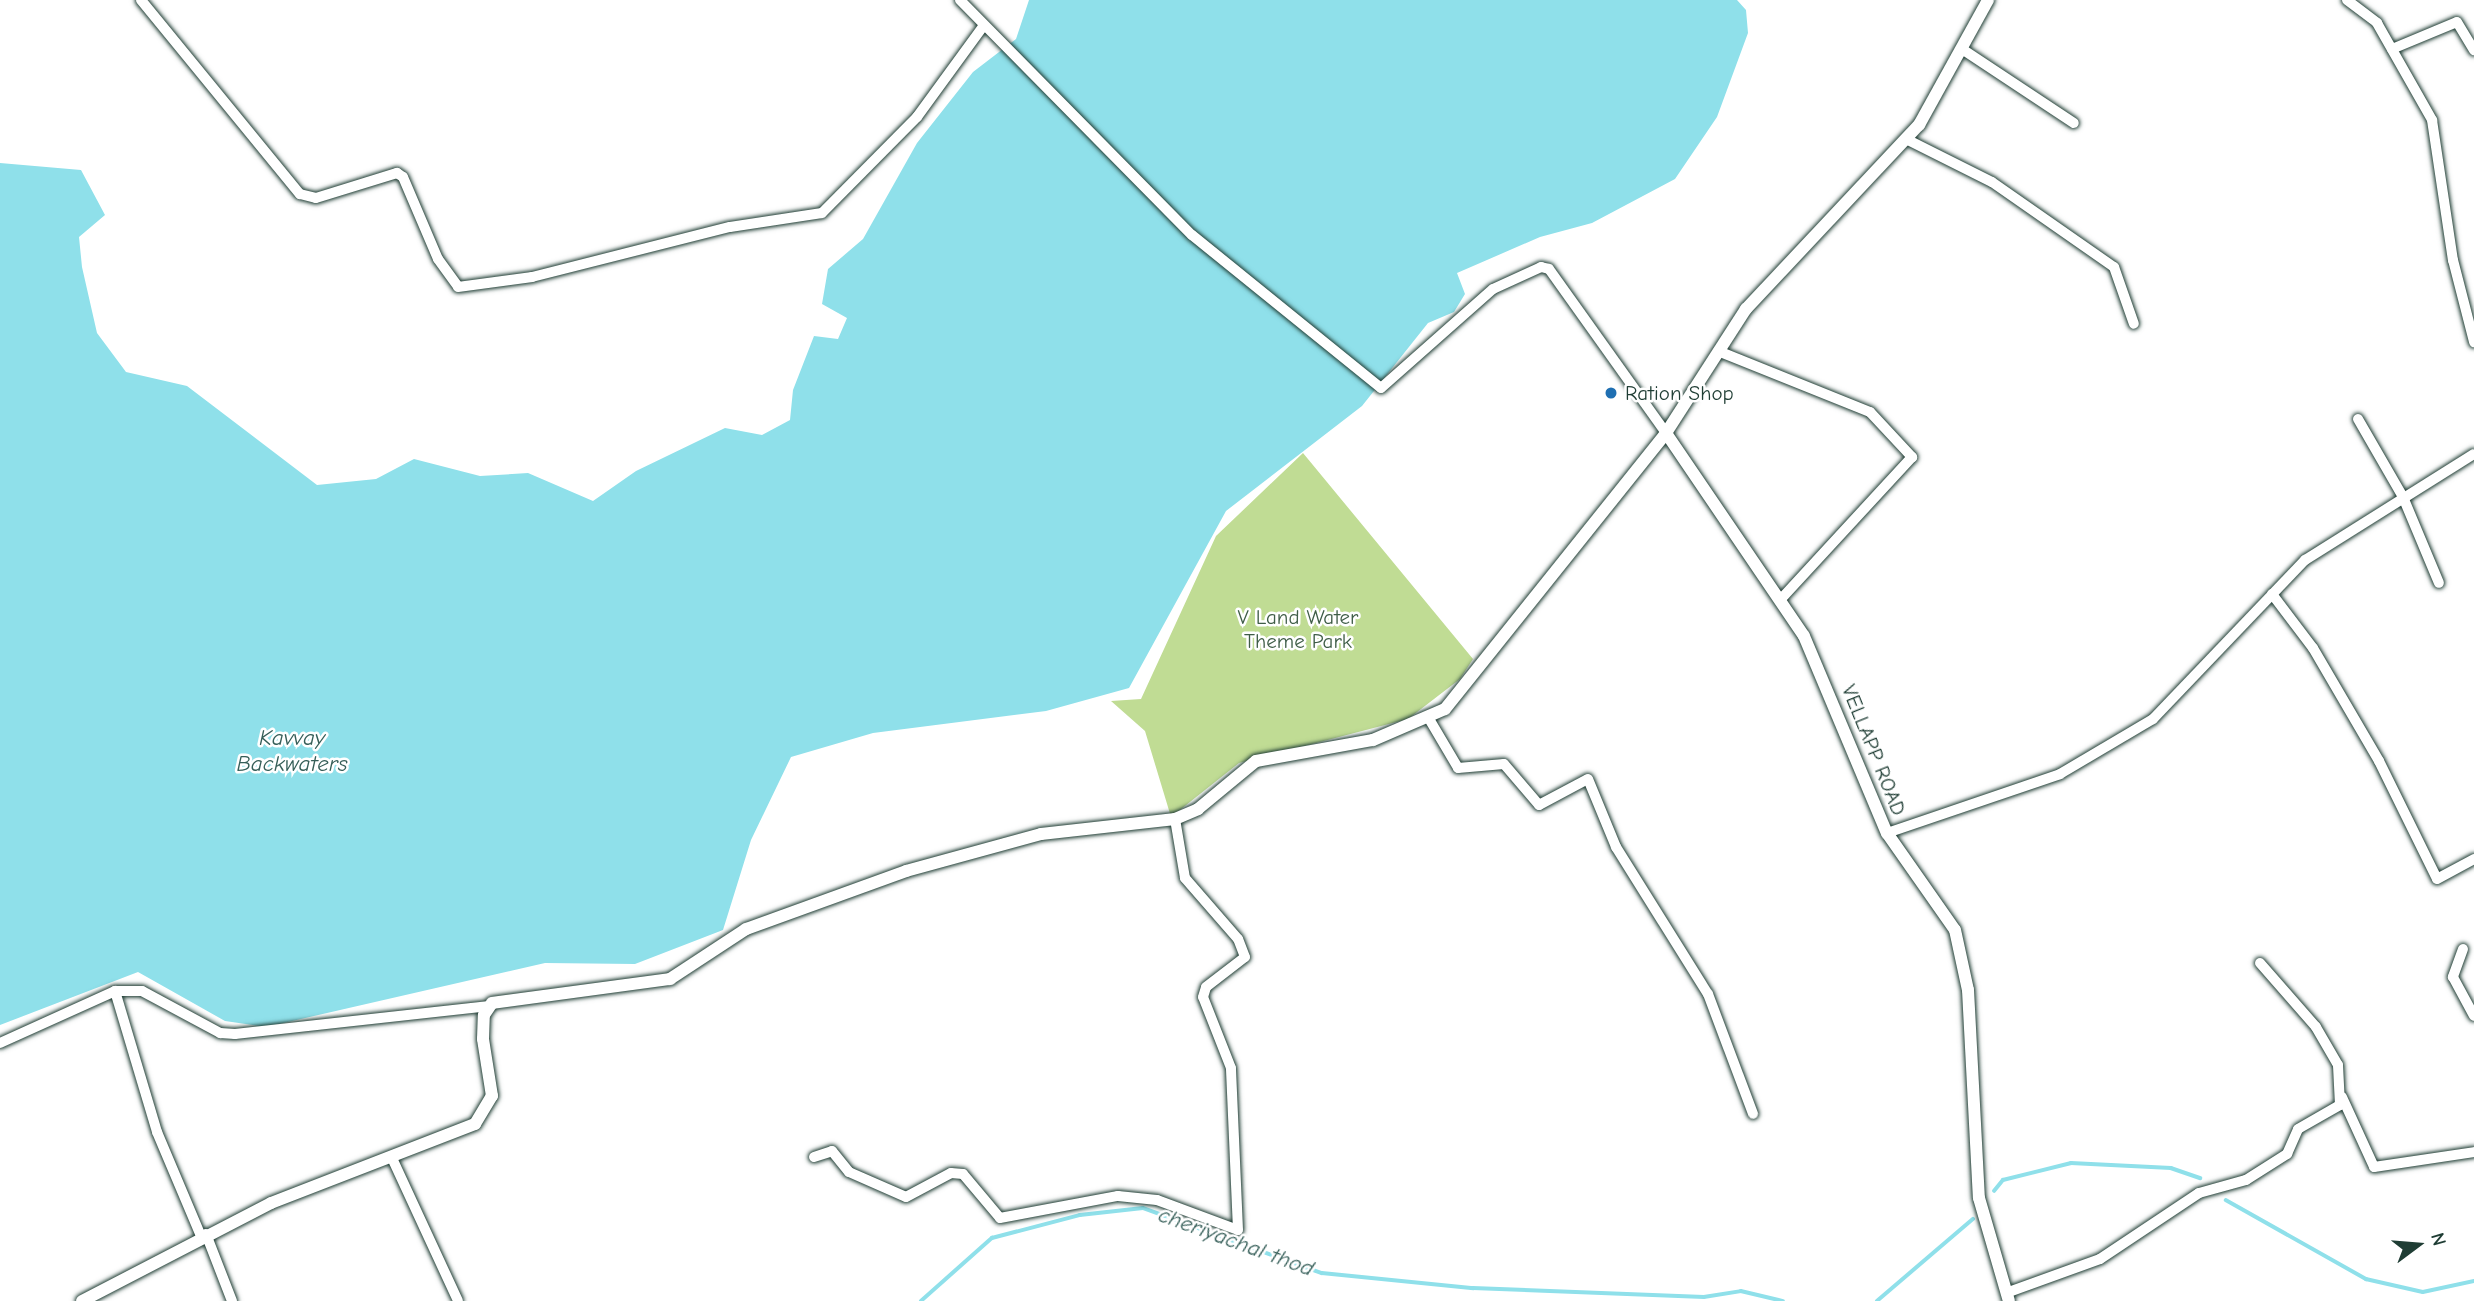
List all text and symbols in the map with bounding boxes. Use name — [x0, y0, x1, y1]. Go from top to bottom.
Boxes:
place label: Ration Shop — [1625, 380, 1734, 406]
marker: Ration Shop — [1603, 385, 1619, 401]
park label: V Land Water Theme Park — [1238, 604, 1358, 654]
street label: VELLAPP ROAD — [1836, 681, 1912, 819]
water label: Kavvay Backwaters — [237, 724, 347, 778]
water label: cheriyachal thod — [1154, 1201, 1318, 1283]
north arrow — [2383, 1210, 2453, 1280]
text: N — [2426, 1230, 2450, 1248]

